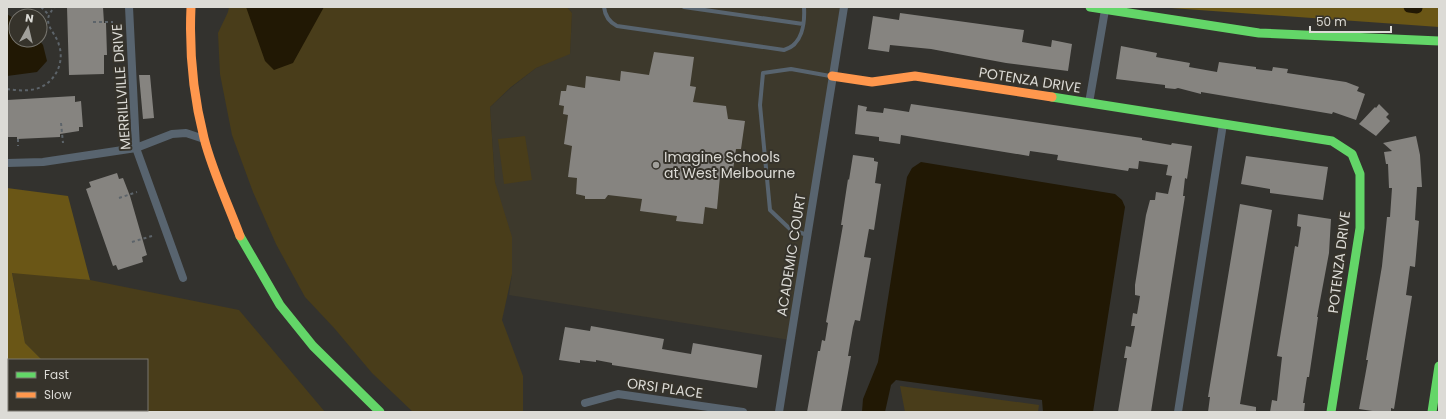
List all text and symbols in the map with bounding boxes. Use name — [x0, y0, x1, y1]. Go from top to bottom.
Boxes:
north arrow — [8, 8, 48, 48]
scale bar — [1310, 8, 1391, 34]
text: N — [24, 10, 35, 27]
text: 50 m — [1316, 13, 1347, 30]
street label: MERRILLVILLE DRIVE — [107, 23, 135, 151]
street label: POTENZA DRIVE — [978, 62, 1082, 98]
place label: Imagine Schools at West Melbourne — [664, 147, 796, 183]
marker: Imagine Schools at West Melbourne — [651, 160, 661, 170]
street label: ACADEMIC COURT — [771, 192, 811, 318]
street label: POTENZA DRIVE — [1323, 210, 1355, 314]
legend — [8, 359, 148, 411]
text: Fast — [44, 366, 69, 383]
street label: ORSI PLACE — [626, 373, 704, 403]
text: Slow — [44, 386, 72, 403]

